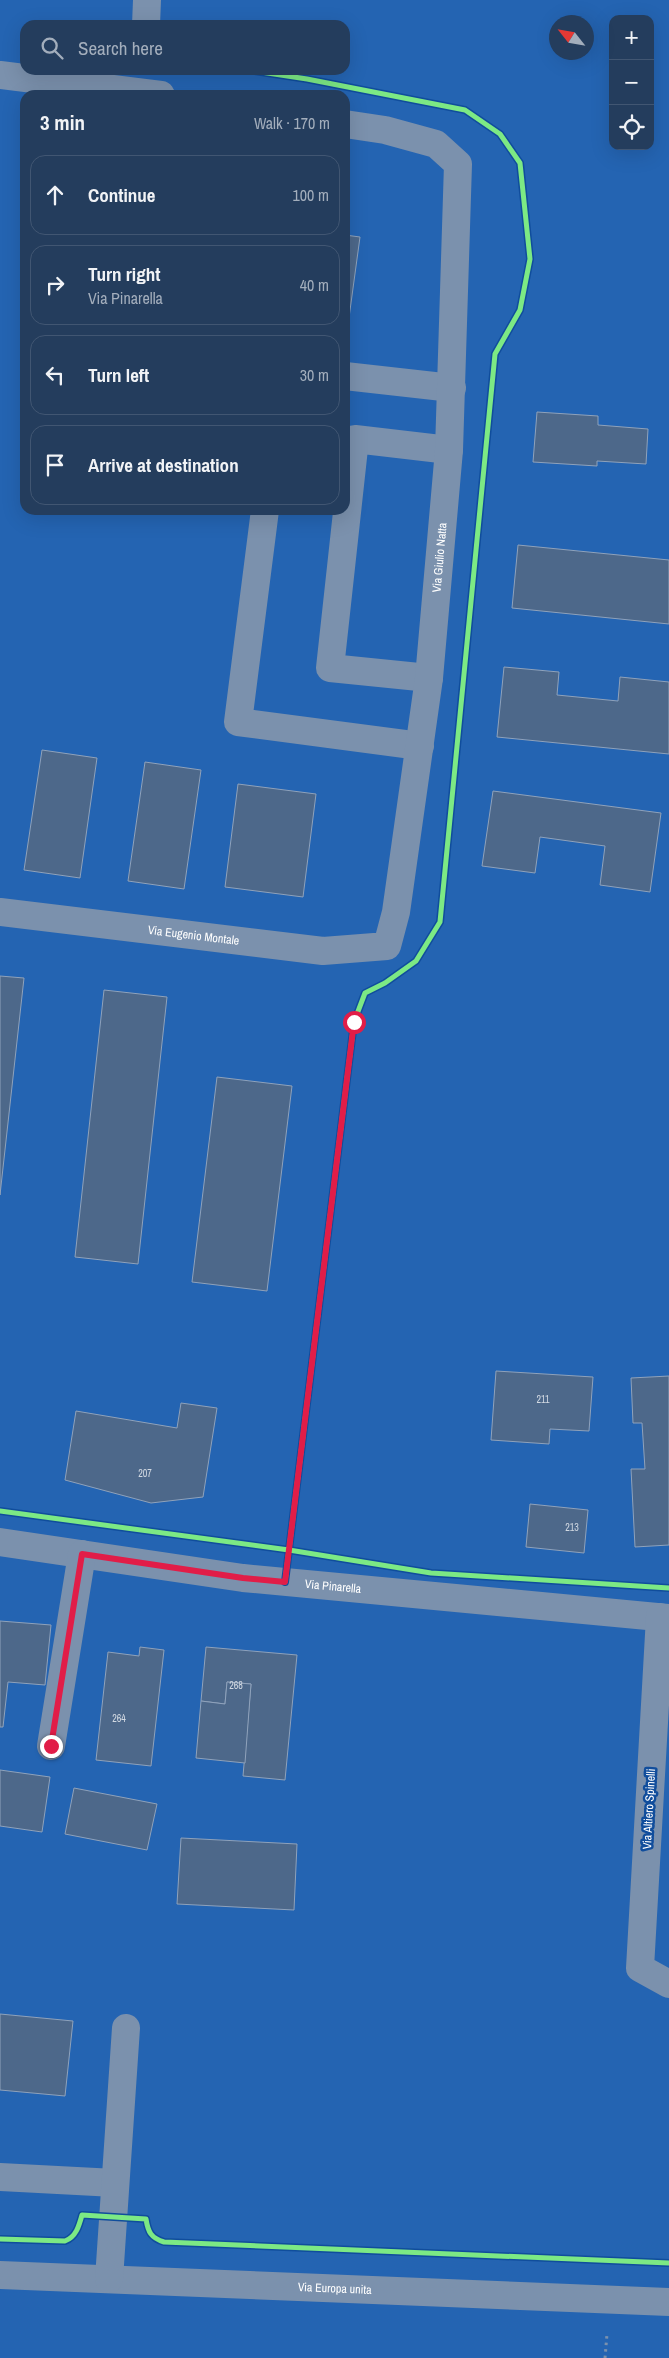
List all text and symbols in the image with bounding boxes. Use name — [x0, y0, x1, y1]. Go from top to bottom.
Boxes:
north arrow — [549, 15, 594, 60]
map controls — [609, 15, 654, 150]
button: + — [609, 15, 654, 60]
search box — [20, 20, 350, 75]
icon: search — [38, 34, 66, 62]
text: Search here — [78, 35, 163, 61]
button: − — [609, 60, 654, 105]
button: locate — [609, 105, 654, 150]
text: 3 min — [40, 108, 85, 137]
text: Walk · 170 m — [254, 112, 330, 134]
icon: ahead — [41, 181, 69, 209]
text: Continue — [88, 182, 156, 208]
text: 100 m — [293, 184, 329, 206]
text: Turn right — [88, 261, 160, 287]
icon: right — [41, 271, 69, 299]
text: 40 m — [300, 274, 329, 296]
text: Via Pinarella — [88, 287, 163, 309]
icon: left — [41, 361, 69, 389]
text: Turn left — [88, 362, 149, 388]
text: 30 m — [300, 364, 329, 386]
icon: arrive — [41, 451, 69, 479]
text: Arrive at destination — [88, 452, 239, 478]
street label: Via Giulio Natta — [429, 521, 451, 593]
street label: Via Eugenio Montale — [147, 922, 240, 949]
route start — [343, 1011, 366, 1034]
house number: 211 — [536, 1393, 550, 1406]
house number: 207 — [138, 1467, 152, 1480]
house number: 213 — [565, 1521, 579, 1534]
street label: Via Pinarella — [304, 1576, 362, 1597]
house number: 268 — [229, 1679, 243, 1692]
house number: 264 — [112, 1712, 126, 1725]
route end — [40, 1735, 63, 1758]
street label: Via Altiero Spinelli — [639, 1768, 659, 1850]
street label: Via Europa unita — [297, 2279, 372, 2298]

